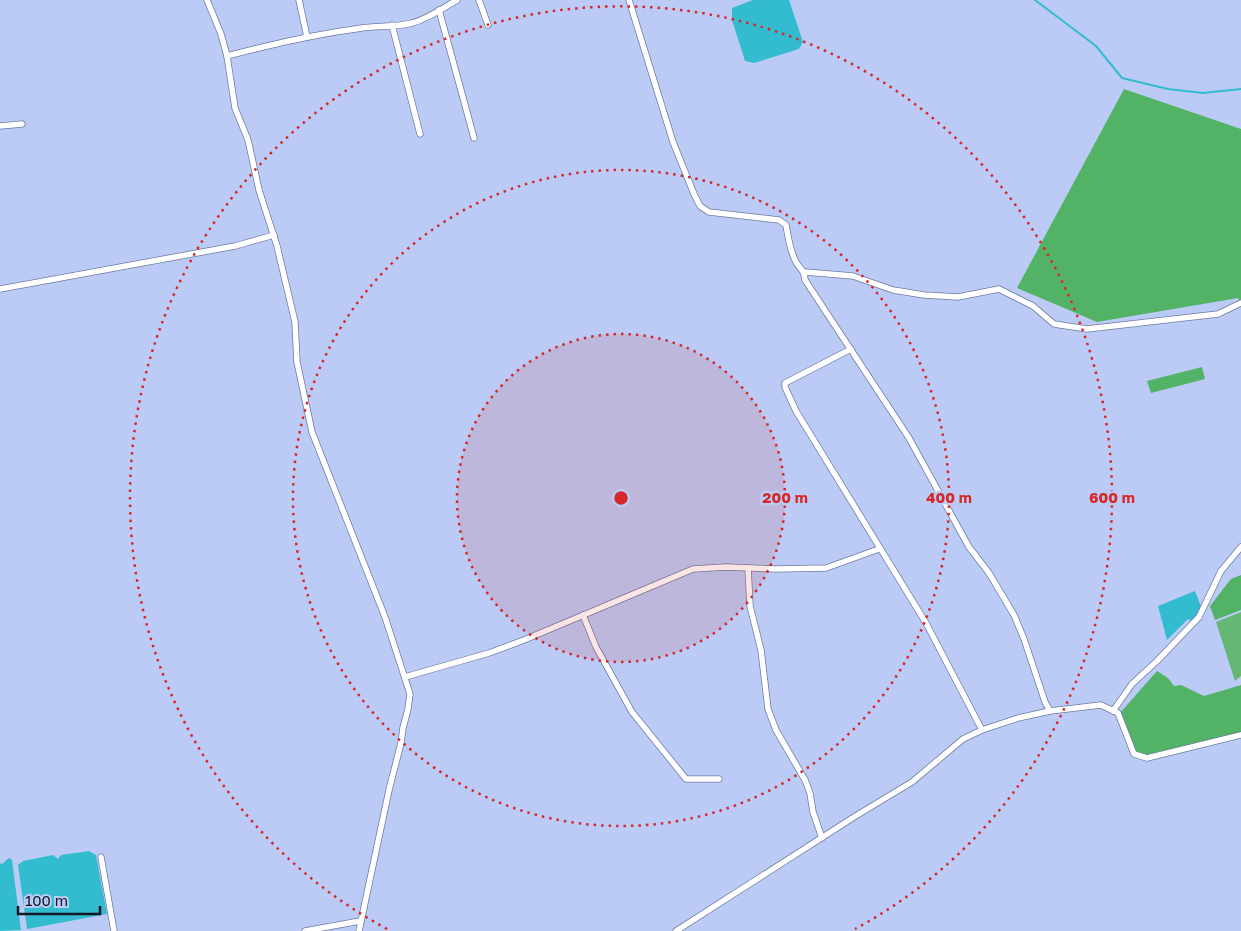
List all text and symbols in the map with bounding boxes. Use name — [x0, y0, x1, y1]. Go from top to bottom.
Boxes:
text: 200 m — [762, 488, 808, 506]
text: 400 m — [926, 488, 972, 506]
text: 600 m — [1089, 488, 1135, 506]
centre of rings — [612, 489, 630, 507]
scale bar — [18, 884, 100, 916]
text: 100 m — [25, 891, 68, 909]

